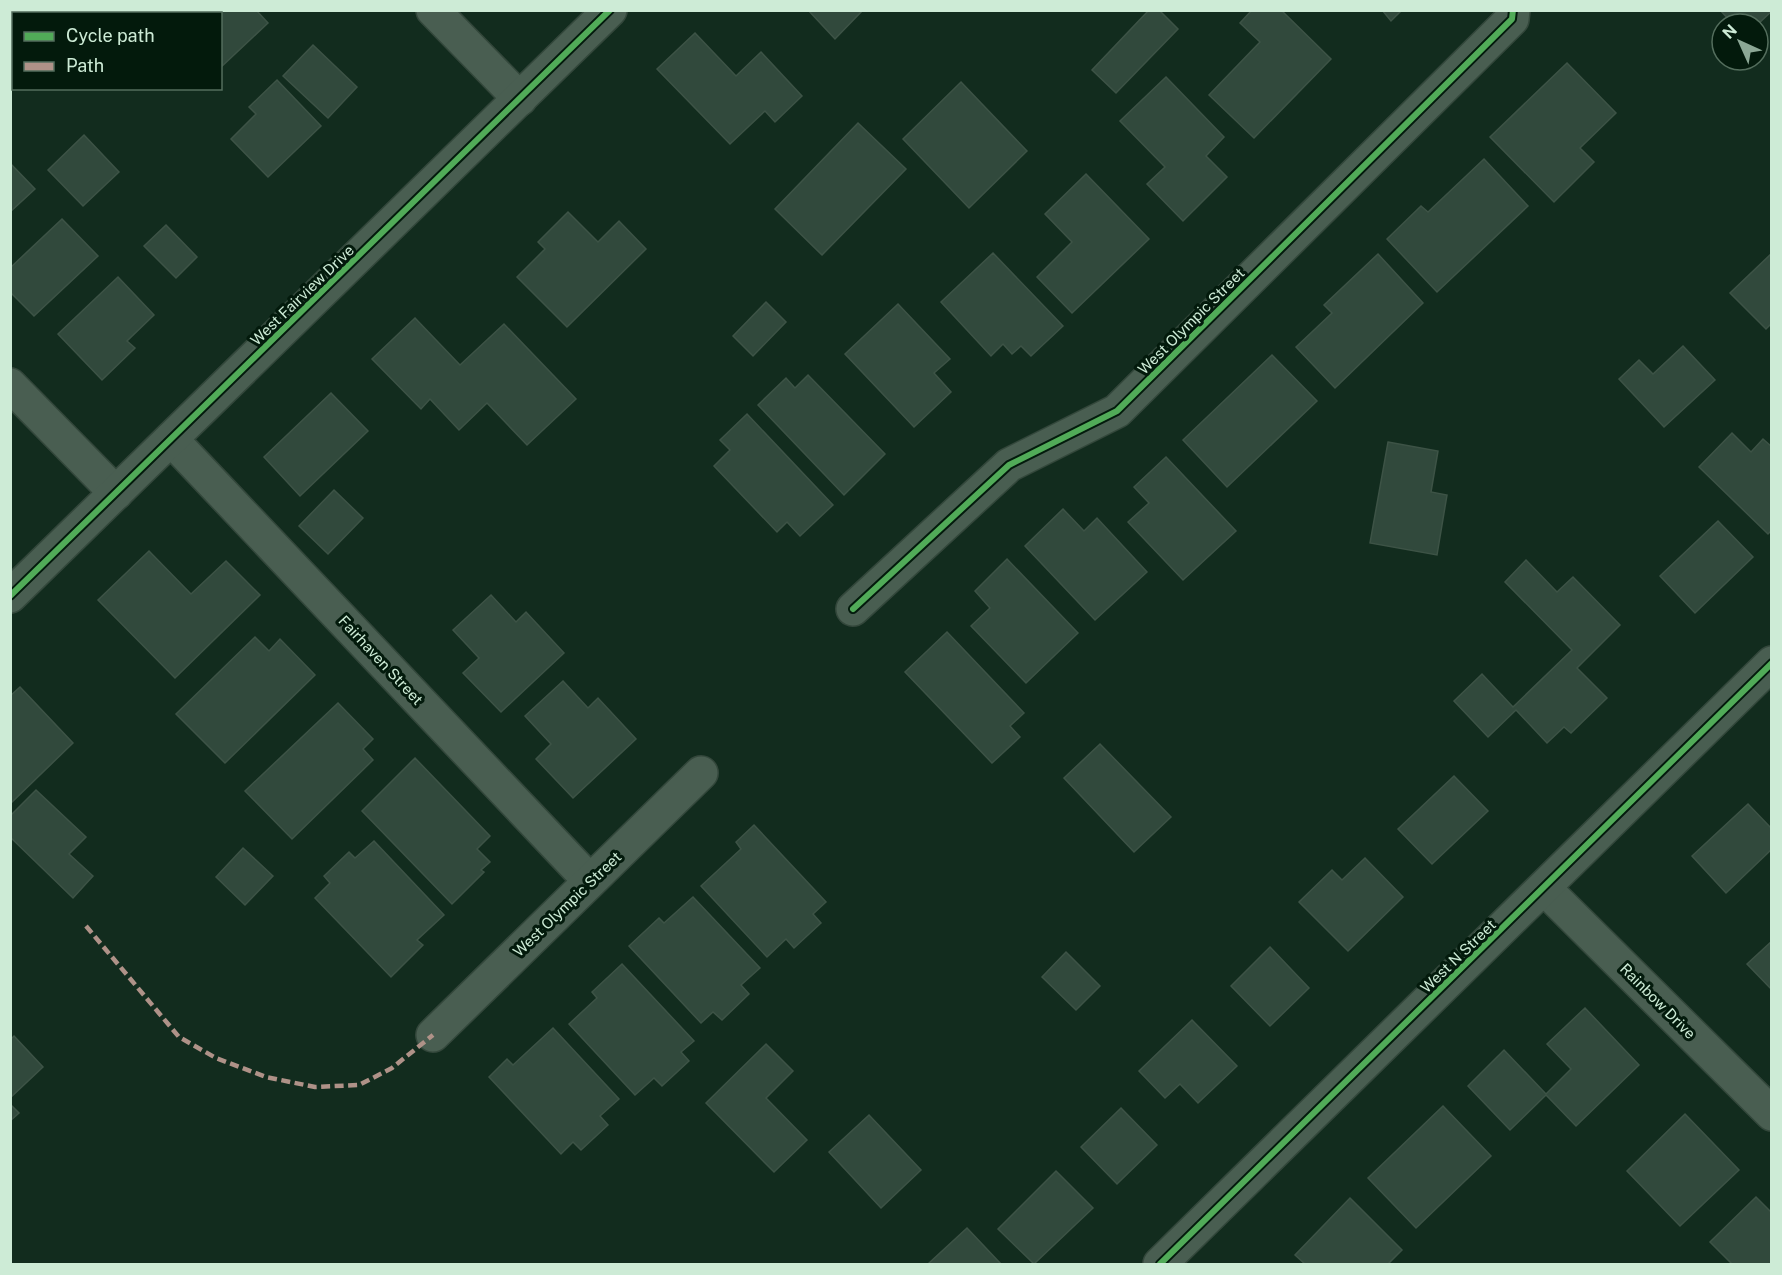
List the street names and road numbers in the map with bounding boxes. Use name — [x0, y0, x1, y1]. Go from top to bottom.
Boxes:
street label: West Fairview Drive — [247, 241, 357, 349]
street label: West Olympic Street — [1134, 264, 1248, 378]
street label: Fairhaven Street — [335, 612, 427, 708]
street label: West Olympic Street — [510, 848, 625, 960]
street label: West N Street — [1417, 916, 1499, 996]
street label: Rainbow Drive — [1617, 960, 1699, 1042]

